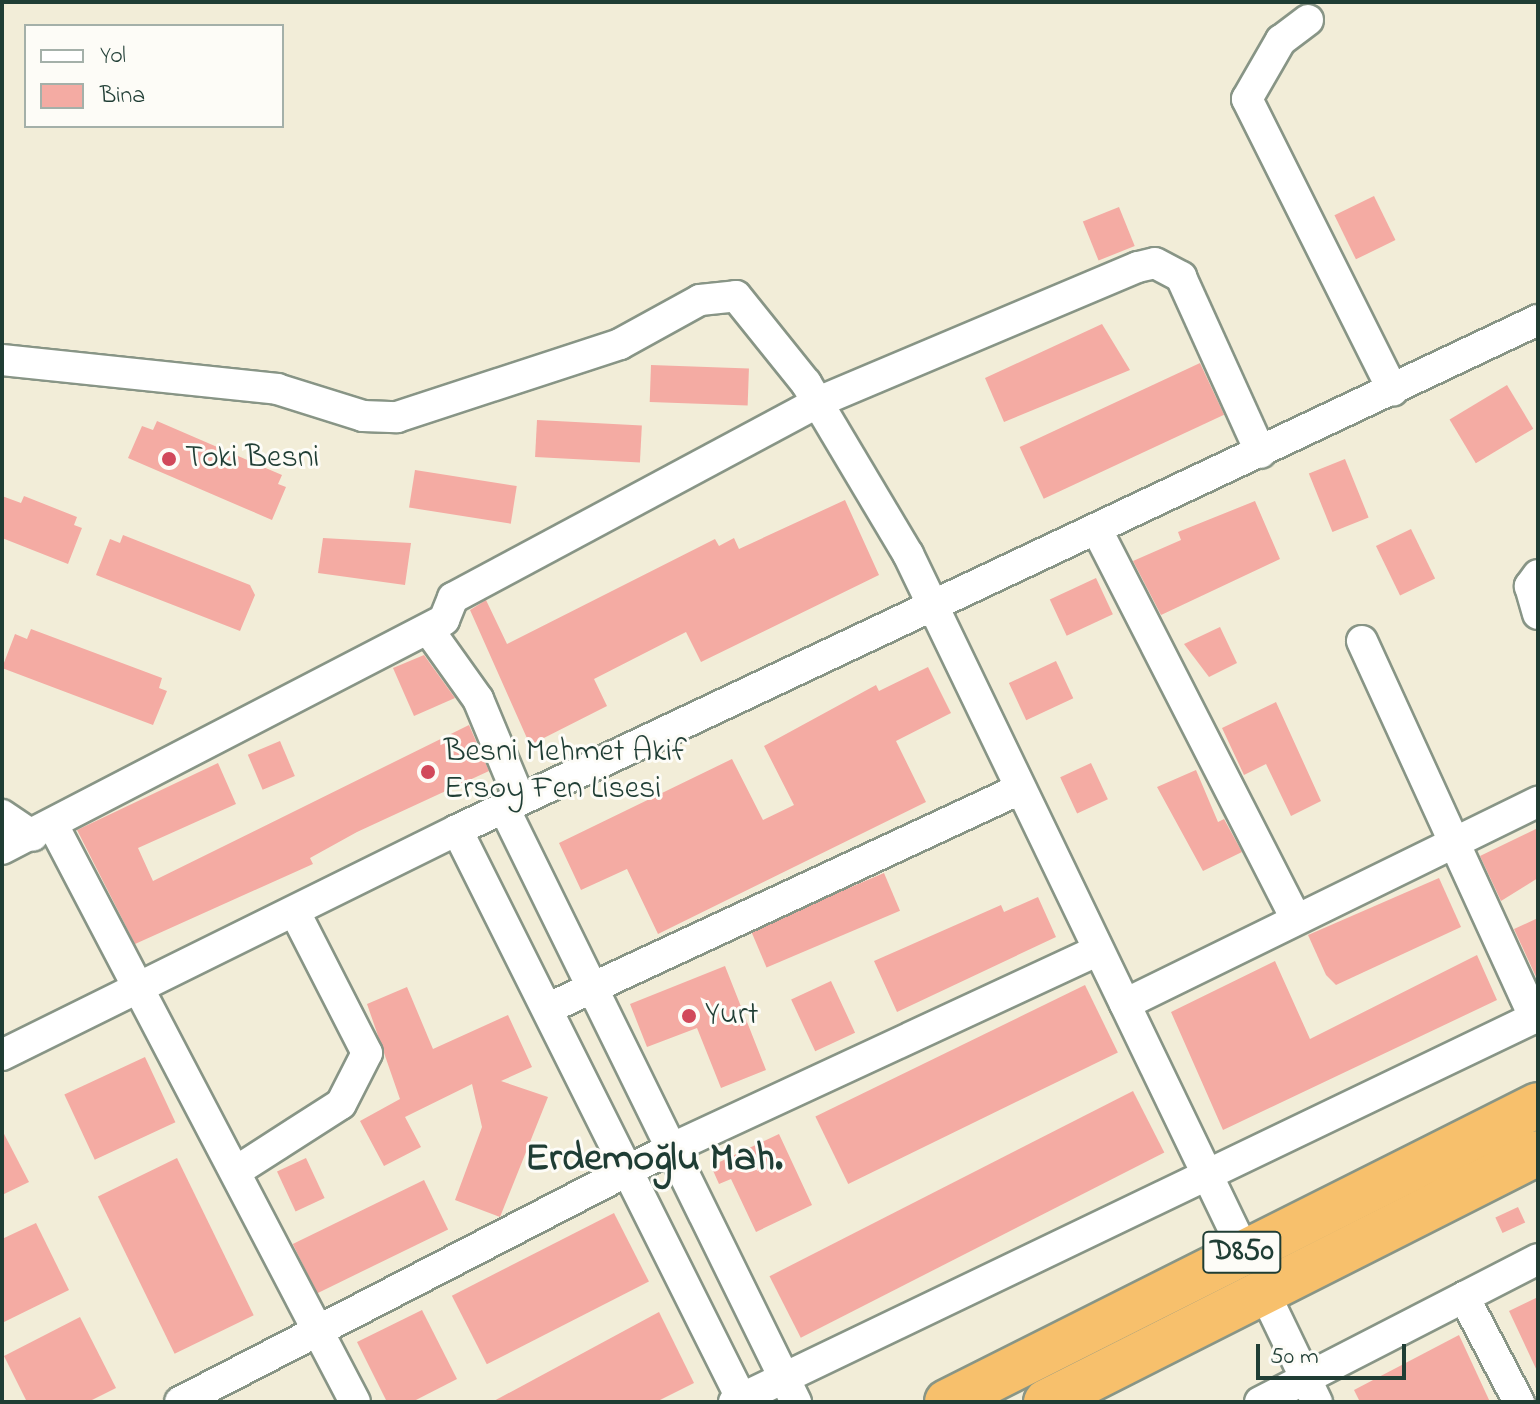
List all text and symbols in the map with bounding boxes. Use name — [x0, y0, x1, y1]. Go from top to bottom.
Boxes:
legend — [24, 24, 284, 128]
text: Yol — [100, 39, 126, 74]
text: Bina — [100, 79, 145, 114]
place label: Toki Besni — [185, 440, 319, 478]
marker: Toki Besni — [160, 450, 178, 468]
place label: Besni Mehmet Akif Ersoy Fen Lisesi — [444, 735, 687, 810]
marker: Besni Mehmet Akif Ersoy Fen Lisesi — [419, 763, 437, 781]
place label: Yurt — [705, 997, 759, 1035]
marker: Yurt — [680, 1007, 698, 1025]
district label: Erdemoğlu Mah. — [525, 1136, 783, 1184]
road number: D850 — [1202, 1226, 1282, 1278]
scale bar — [1260, 1328, 1410, 1378]
text: 50 m — [1270, 1340, 1319, 1375]

